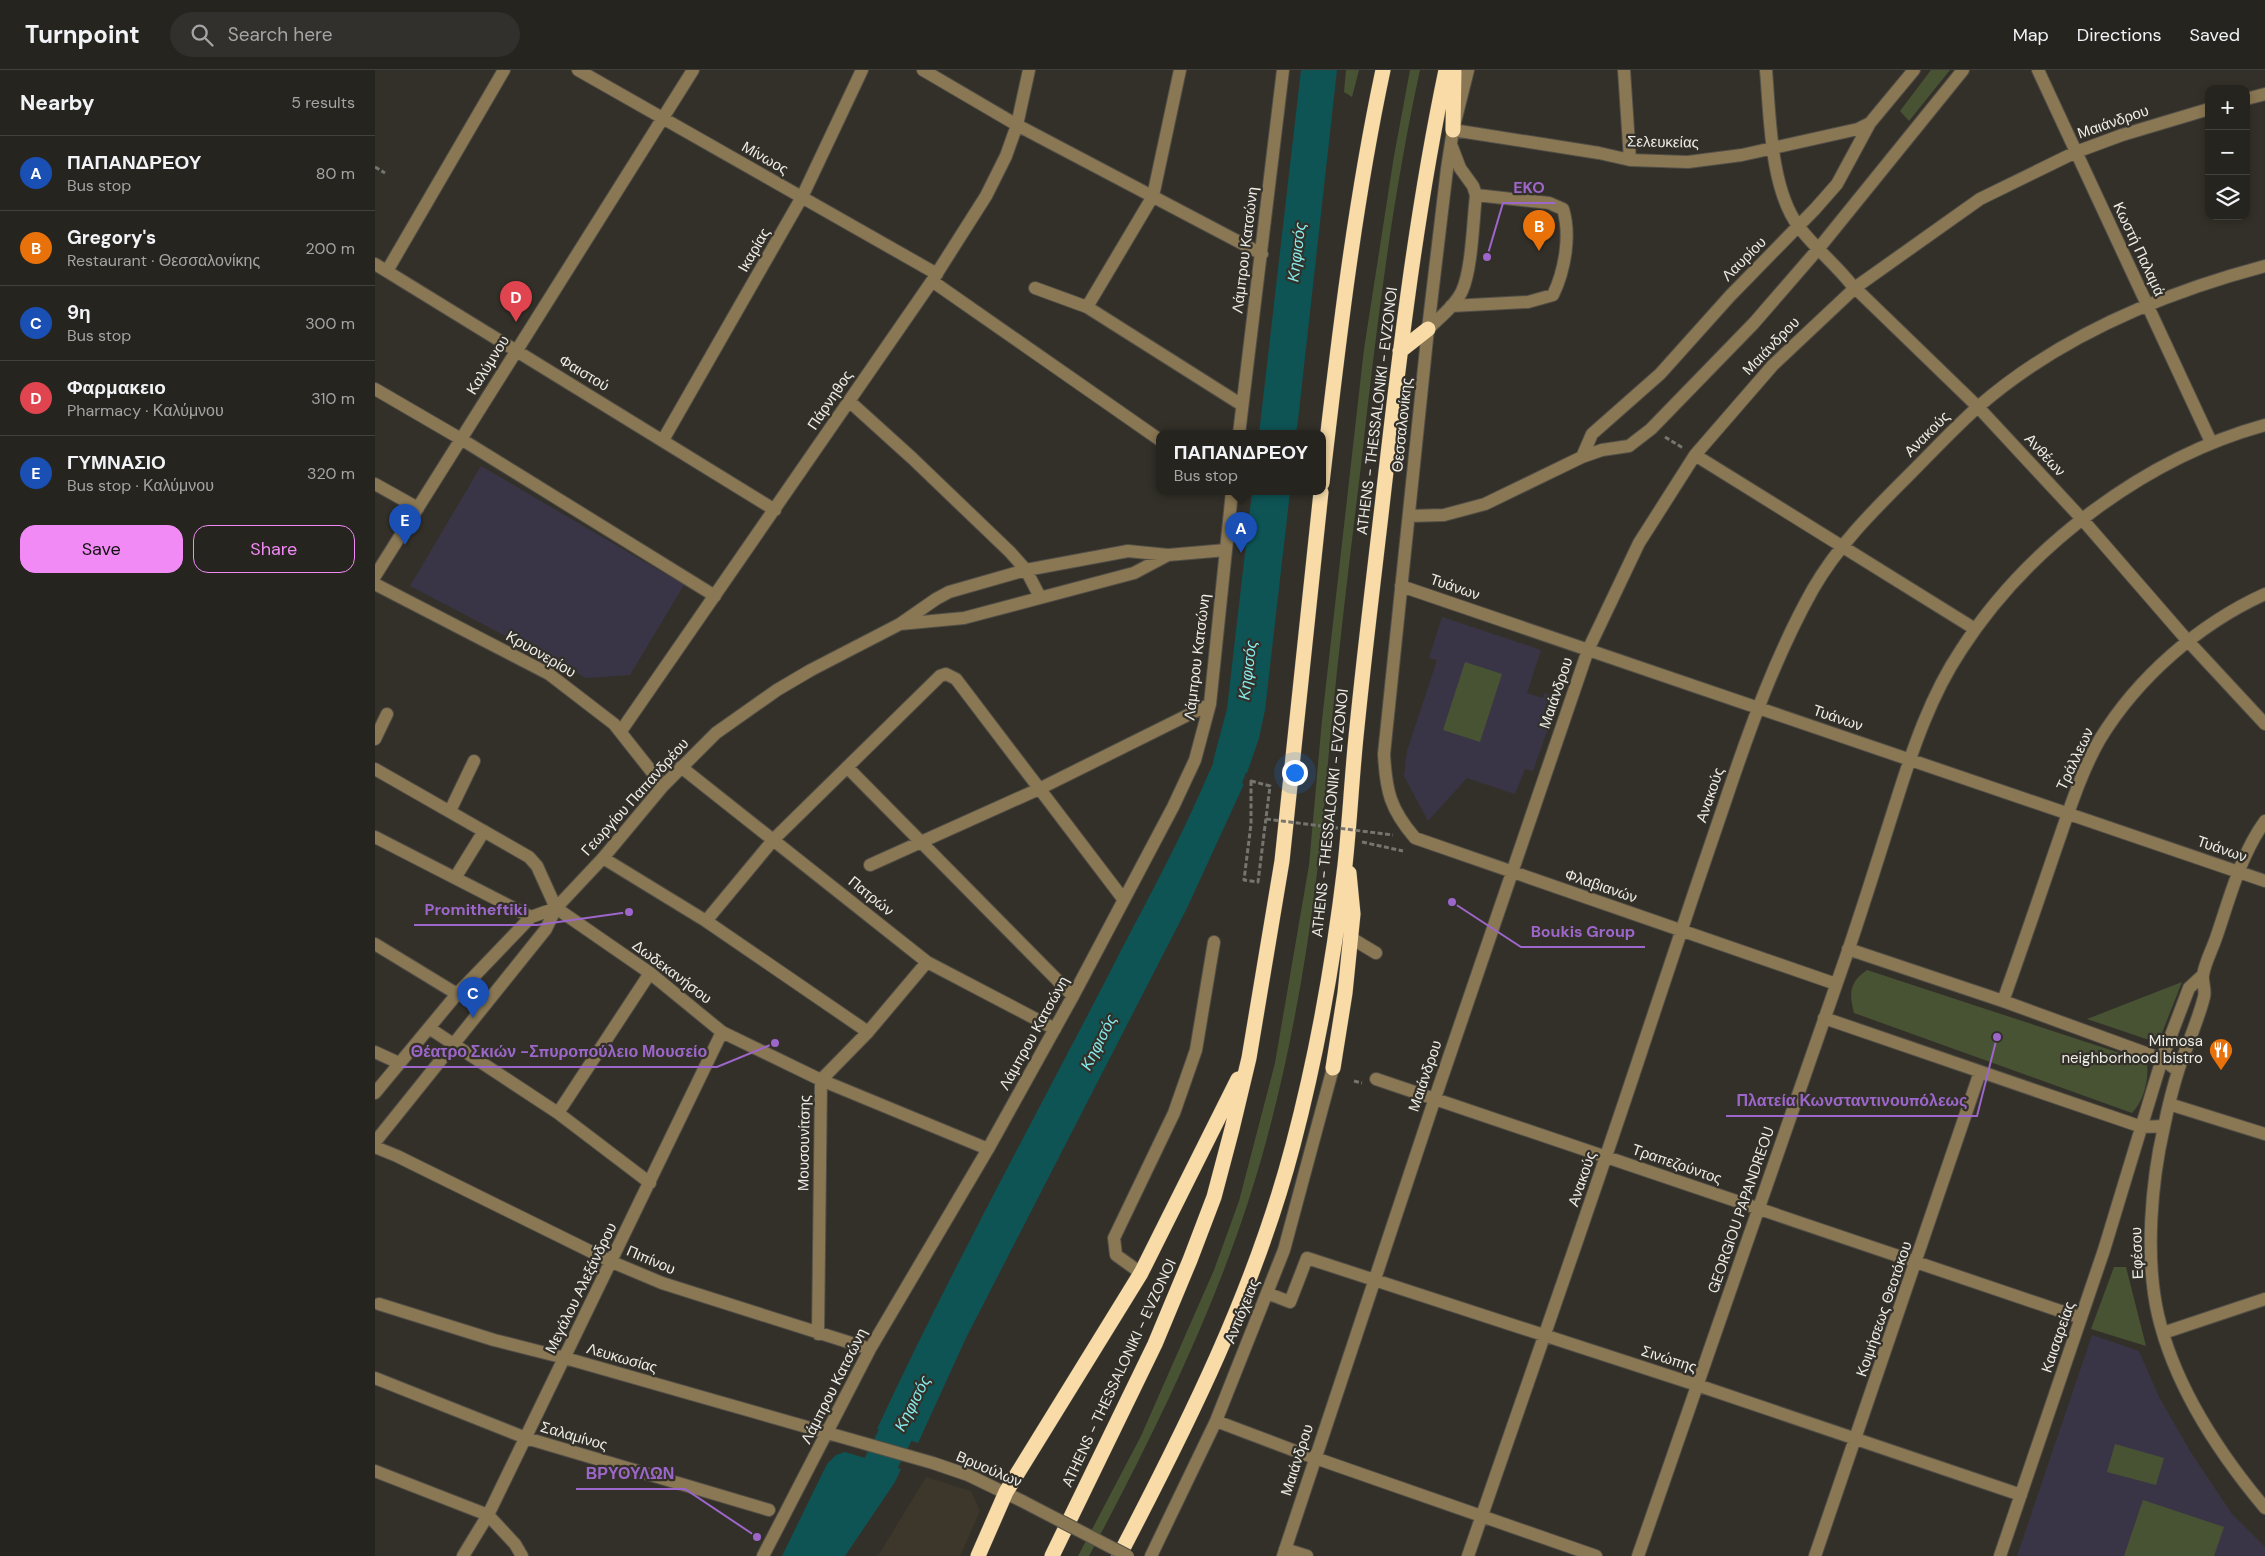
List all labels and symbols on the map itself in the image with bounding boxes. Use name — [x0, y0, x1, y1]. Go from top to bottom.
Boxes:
street label: Μαιάνδρου — [2075, 100, 2151, 144]
street label: Σελευκείας — [1627, 131, 1699, 153]
street label: Μίνωος — [738, 137, 792, 179]
callout: EKO — [1503, 172, 1555, 203]
text: EKO — [1513, 177, 1545, 198]
street label: Λάμπρου Κατσώνη — [1227, 186, 1263, 314]
street label: Κωστή Παλαμά — [2108, 199, 2170, 300]
pin: B — [1523, 210, 1555, 251]
water label: Κηφισός — [1282, 221, 1311, 283]
street label: Ικαρίας — [733, 224, 775, 276]
street label: Λαυρίου — [1717, 232, 1771, 286]
pin: D — [500, 281, 532, 322]
street label: ATHENS - THESSALONIKI - EVZONOI — [1352, 286, 1402, 536]
street label: Μαιάνδρου — [1738, 312, 1804, 380]
street label: Καλύμνου — [462, 331, 514, 399]
street label: Φαιστού — [555, 350, 613, 396]
street label: Πάρνηθος — [803, 366, 857, 434]
street label: Θεσσαλονίκης — [1387, 377, 1417, 473]
street label: Ανακούς — [1900, 407, 1954, 461]
street label: Ανθέων — [2020, 429, 2070, 481]
pin: E — [389, 504, 421, 545]
pin: A — [1225, 512, 1257, 553]
street label: Τυάνων — [1427, 569, 1483, 605]
street label: Λάμπρου Κατσώνη — [1179, 593, 1215, 721]
street label: Κρυονερίου — [502, 626, 580, 682]
water label: Κηφισός — [1233, 639, 1262, 701]
street label: Μαιάνδρου — [1534, 655, 1578, 731]
street label: ATHENS - THESSALONIKI - EVZONOI — [1307, 688, 1353, 938]
street label: Τυάνων — [1810, 700, 1866, 736]
street label: Τράλλεων — [2052, 724, 2098, 794]
street label: Γεωργίου Παπανδρέου — [577, 734, 693, 860]
your location — [1282, 760, 1308, 786]
street label: Ανακούς — [1691, 765, 1729, 825]
street label: Τυάνων — [2194, 831, 2250, 867]
street label: Φλαβιανών — [1562, 864, 1640, 908]
street label: Πατρών — [844, 871, 898, 921]
callout: Promitheftiki — [414, 894, 537, 925]
text: Promitheftiki — [425, 899, 527, 920]
callout: Boukis Group — [1521, 916, 1645, 947]
text: Boukis Group — [1531, 921, 1635, 942]
street label: Δωδεκανήσου — [628, 936, 716, 1008]
street label: Λάμπρου Κατσώνη — [994, 973, 1074, 1093]
pin: C — [457, 977, 489, 1018]
water label: Κηφισός — [1075, 1011, 1121, 1074]
place label: Mimosa neighborhood bistro — [2061, 1031, 2203, 1068]
callout: Θέατρο Σκιών -Σπυροπούλειο Μουσείο — [401, 1036, 717, 1067]
restaurant icon: Mimosa neighborhood bistro — [2208, 1037, 2234, 1071]
street label: Μαιάνδρου — [1403, 1038, 1447, 1114]
text: Θέατρο Σκιών -Σπυροπούλειο Μουσείο — [411, 1041, 707, 1062]
callout: Πλατεία Κωνσταντινουπόλεως — [1726, 1085, 1977, 1116]
text: Πλατεία Κωνσταντινουπόλεως — [1737, 1090, 1967, 1111]
street label: Μουσουνίτσης — [793, 1095, 815, 1191]
street label: GEORGIOU PAPANDREOU — [1703, 1124, 1779, 1296]
street label: Τραπεζούντος — [1629, 1139, 1725, 1189]
street label: Ανακούς — [1563, 1149, 1601, 1209]
street label: Μεγάλου Αλεξάνδρου — [541, 1219, 621, 1357]
street label: Εφέσου — [2126, 1227, 2148, 1279]
street label: Κοιμήσεως Θεοτόκου — [1851, 1239, 1917, 1379]
street label: Πιπίνου — [624, 1241, 678, 1279]
street label: ATHENS - THESSALONIKI - EVZONOI — [1057, 1256, 1181, 1490]
street label: Αντιόχειας — [1220, 1276, 1264, 1346]
street label: Καισαρείας — [2036, 1299, 2080, 1375]
street label: Λάμπρου Κατσώνη — [796, 1325, 872, 1447]
street label: Λευκωσίας — [584, 1338, 660, 1378]
street label: Σινώπης — [1639, 1341, 1699, 1377]
water label: Κηφισός — [889, 1372, 935, 1435]
street label: Σαλαμίνος — [538, 1417, 610, 1455]
street label: Μαιάνδρου — [1276, 1422, 1318, 1498]
street label: Βρυούλων — [953, 1446, 1025, 1492]
callout: ΒΡΥΟΥΛΩΝ — [576, 1458, 685, 1489]
text: ΒΡΥΟΥΛΩΝ — [586, 1463, 674, 1484]

